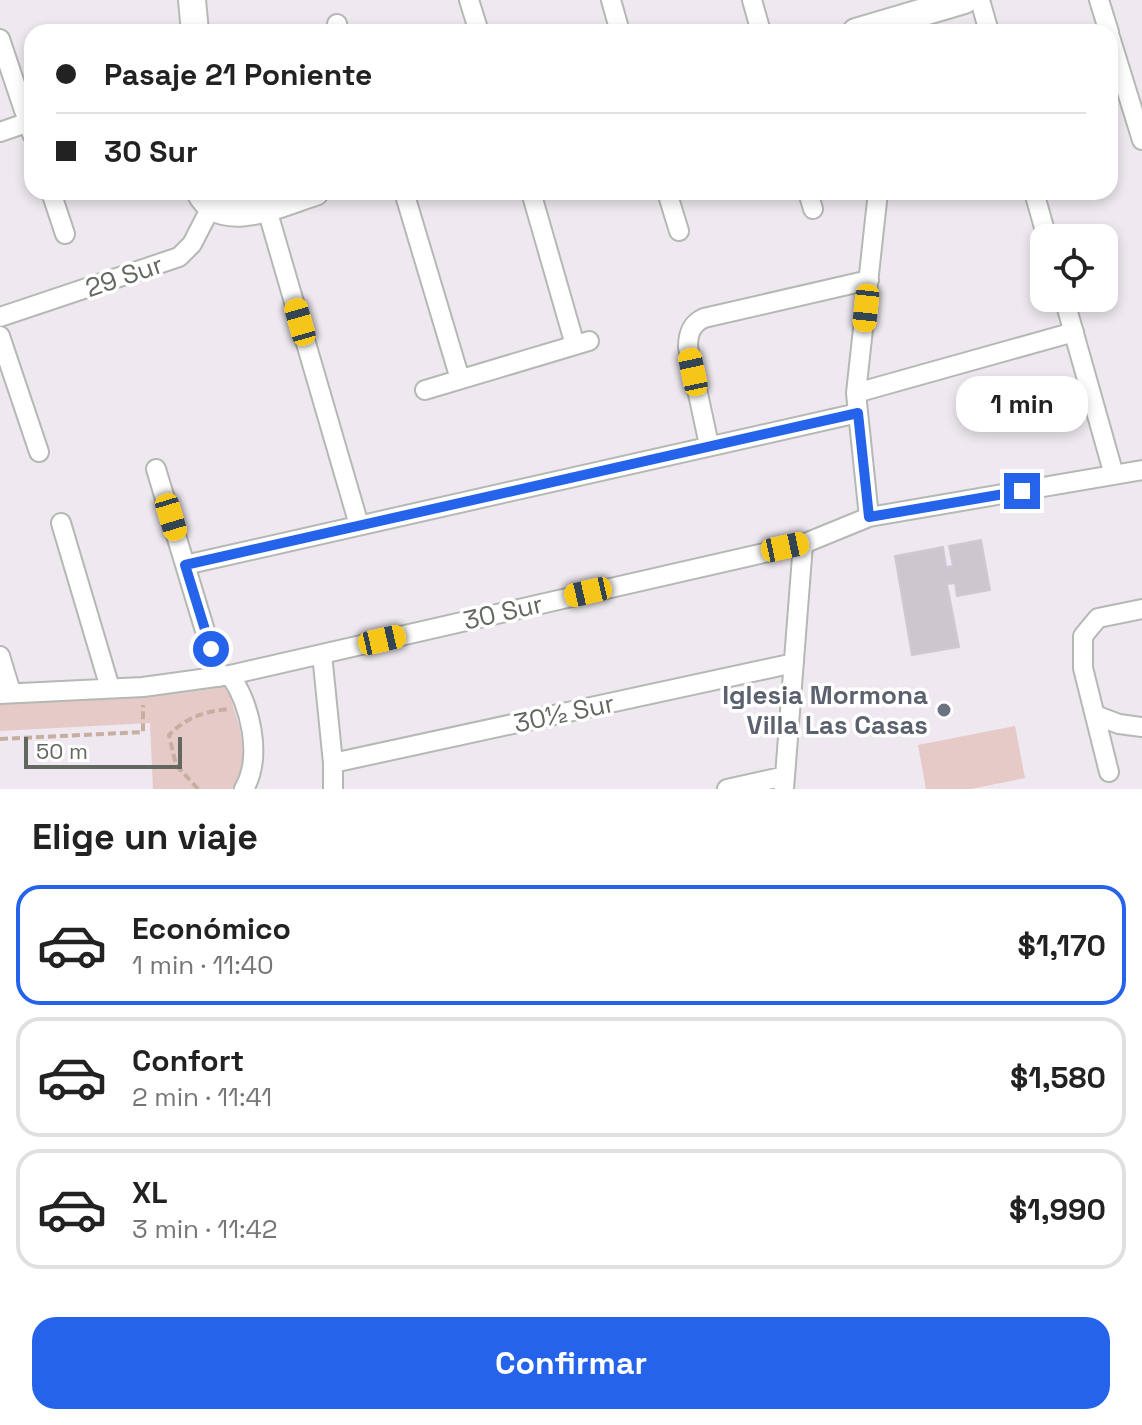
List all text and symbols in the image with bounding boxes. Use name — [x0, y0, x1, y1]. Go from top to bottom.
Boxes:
text: Pasaje 21 Poniente — [104, 55, 372, 94]
text: 30 Sur — [104, 132, 198, 171]
map controls — [1030, 224, 1118, 312]
button: locate — [1030, 224, 1118, 312]
street label: 29 Sur — [81, 247, 167, 305]
car — [852, 283, 880, 333]
car — [282, 296, 318, 348]
car — [676, 346, 710, 398]
callout: 1 min — [956, 375, 1088, 431]
text: 1 min — [990, 387, 1054, 421]
route end — [1004, 473, 1040, 509]
car — [153, 491, 189, 543]
car — [759, 530, 811, 564]
car — [562, 575, 614, 609]
street label: 30 Sur — [460, 586, 546, 638]
car — [356, 623, 408, 657]
route start — [193, 631, 229, 667]
place label: Iglesia Mormona Villa Las Casas — [722, 678, 928, 742]
street label: 30½ Sur — [511, 686, 617, 740]
marker: Iglesia Mormona Villa Las Casas — [935, 701, 953, 719]
scale bar — [24, 733, 182, 769]
text: 50 m — [36, 737, 88, 765]
text: Elige un viaje — [32, 814, 258, 860]
icon: car — [36, 909, 108, 981]
text: Económico — [132, 909, 291, 948]
text: $1,170 — [1018, 926, 1106, 965]
text: 1 min · 11:40 — [132, 948, 274, 982]
icon: car — [36, 1041, 108, 1113]
text: Confort — [132, 1041, 244, 1080]
text: $1,580 — [1010, 1058, 1106, 1097]
text: 2 min · 11:41 — [132, 1080, 272, 1114]
icon: car — [36, 1173, 108, 1245]
text: XL — [132, 1173, 168, 1212]
text: $1,990 — [1009, 1190, 1106, 1229]
text: 3 min · 11:42 — [132, 1212, 278, 1246]
button: Confirmar — [32, 1317, 1110, 1409]

